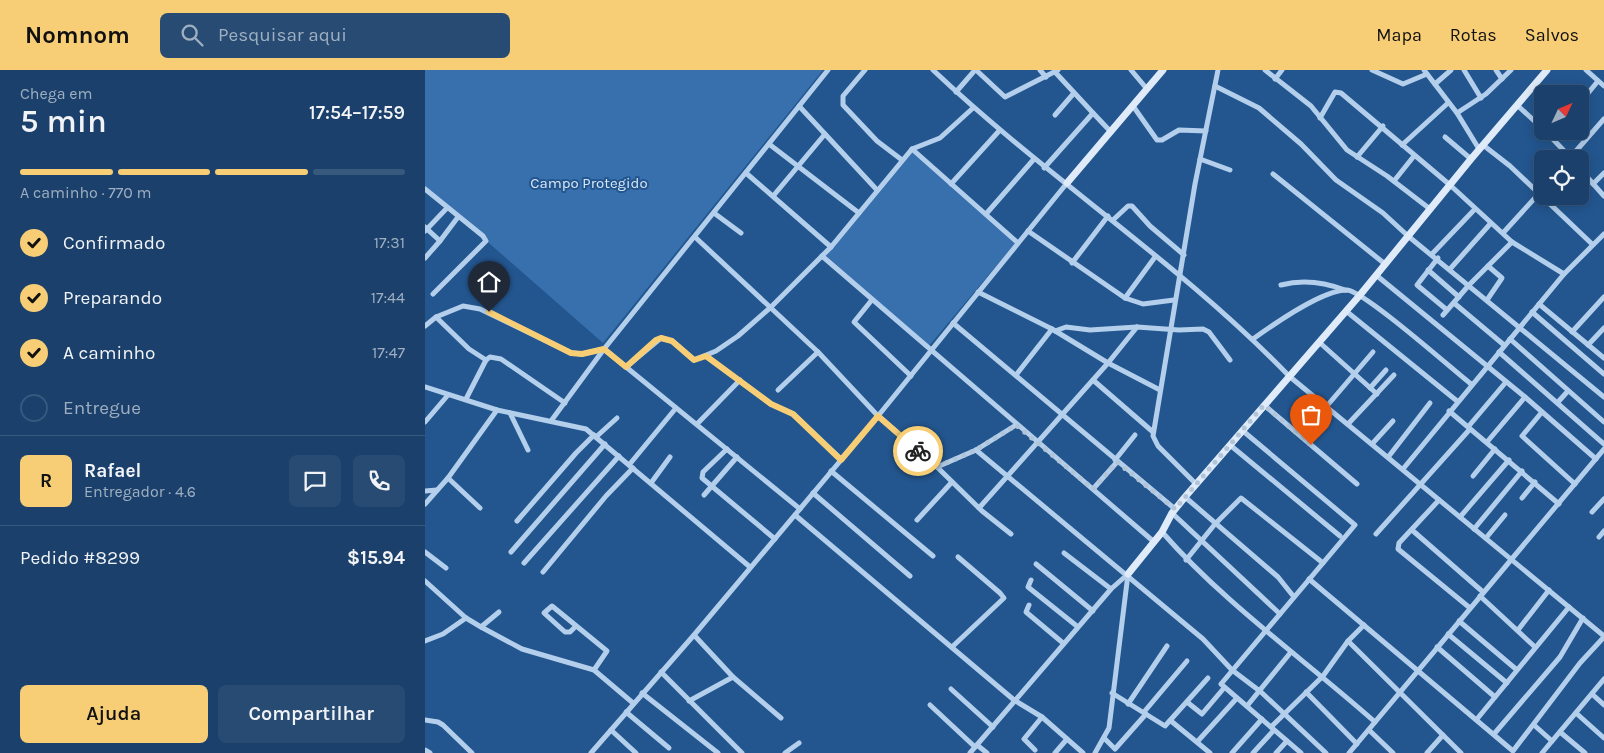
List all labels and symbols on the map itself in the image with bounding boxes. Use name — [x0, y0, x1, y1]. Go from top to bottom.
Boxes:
north arrow — [1534, 85, 1589, 140]
park label: Campo Protegido — [530, 174, 648, 192]
pin — [468, 261, 510, 312]
pin — [1290, 394, 1332, 445]
courier — [893, 426, 943, 476]

